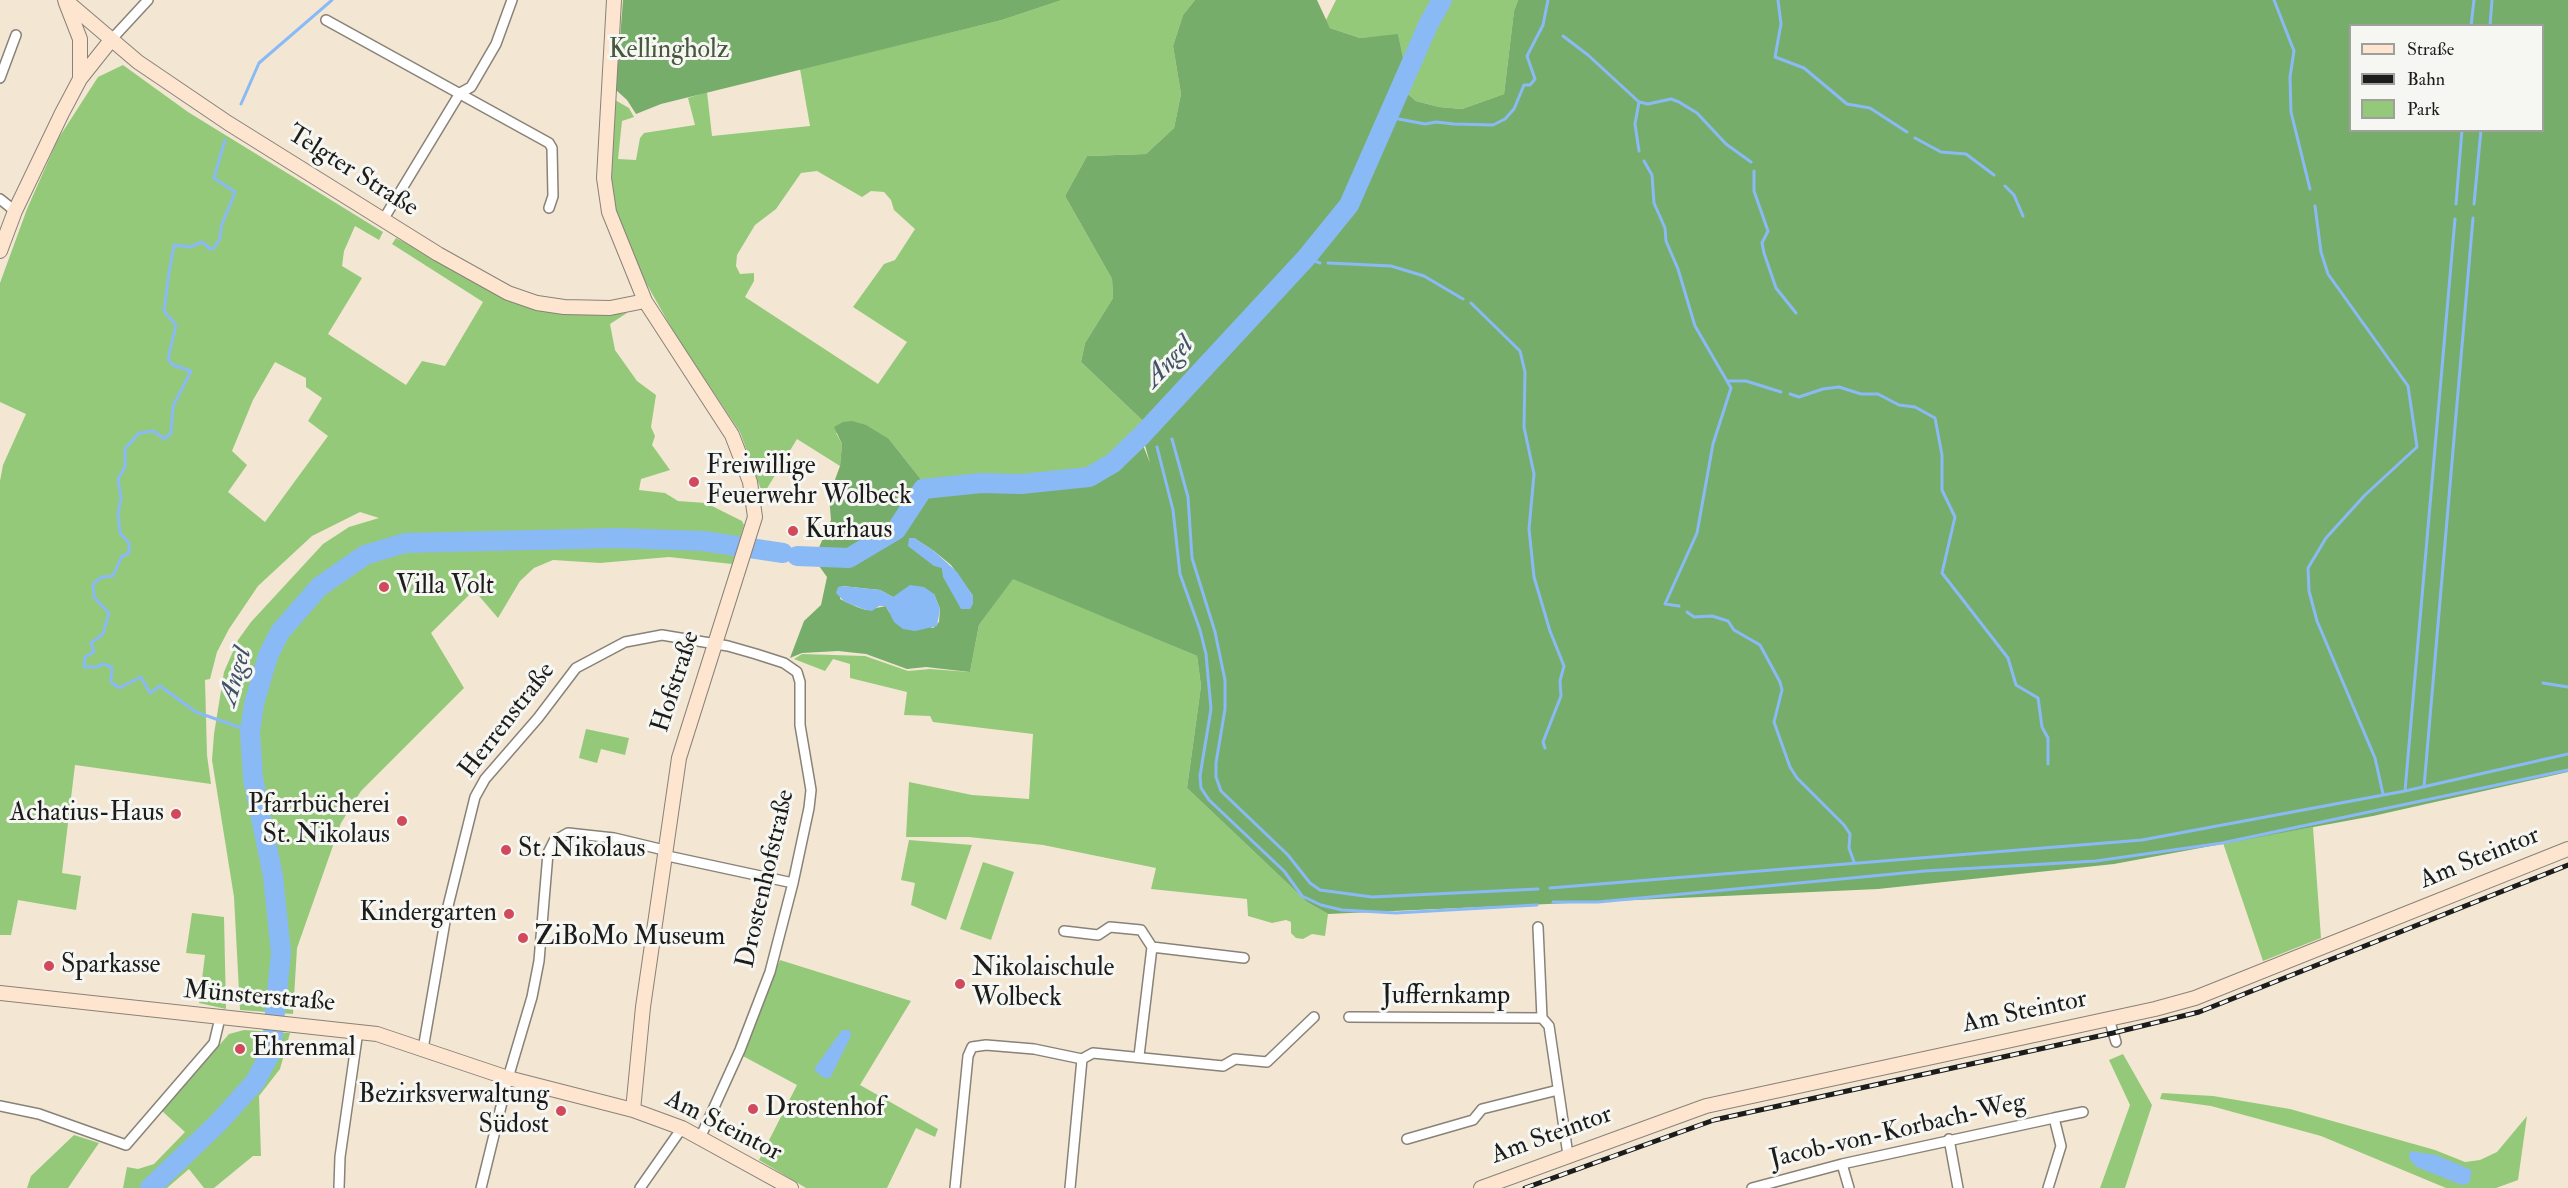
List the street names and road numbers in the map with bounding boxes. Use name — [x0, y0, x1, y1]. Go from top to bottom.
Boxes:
street label: Telgter Straße — [281, 119, 423, 225]
street label: Hofstraße — [646, 627, 708, 737]
street label: Herrenstraße — [453, 657, 563, 785]
street label: Drostenhofstraße — [731, 787, 803, 971]
street label: Am Steintor — [2415, 821, 2545, 897]
street label: Münsterstraße — [182, 976, 336, 1020]
street label: Juffernkamp — [1382, 981, 1510, 1013]
street label: Am Steintor — [1960, 985, 2090, 1041]
street label: Am Steintor — [660, 1084, 786, 1170]
street label: Jacob-von-Korbach-Weg — [1767, 1087, 2029, 1177]
street label: Am Steintor — [1487, 1100, 1617, 1172]

